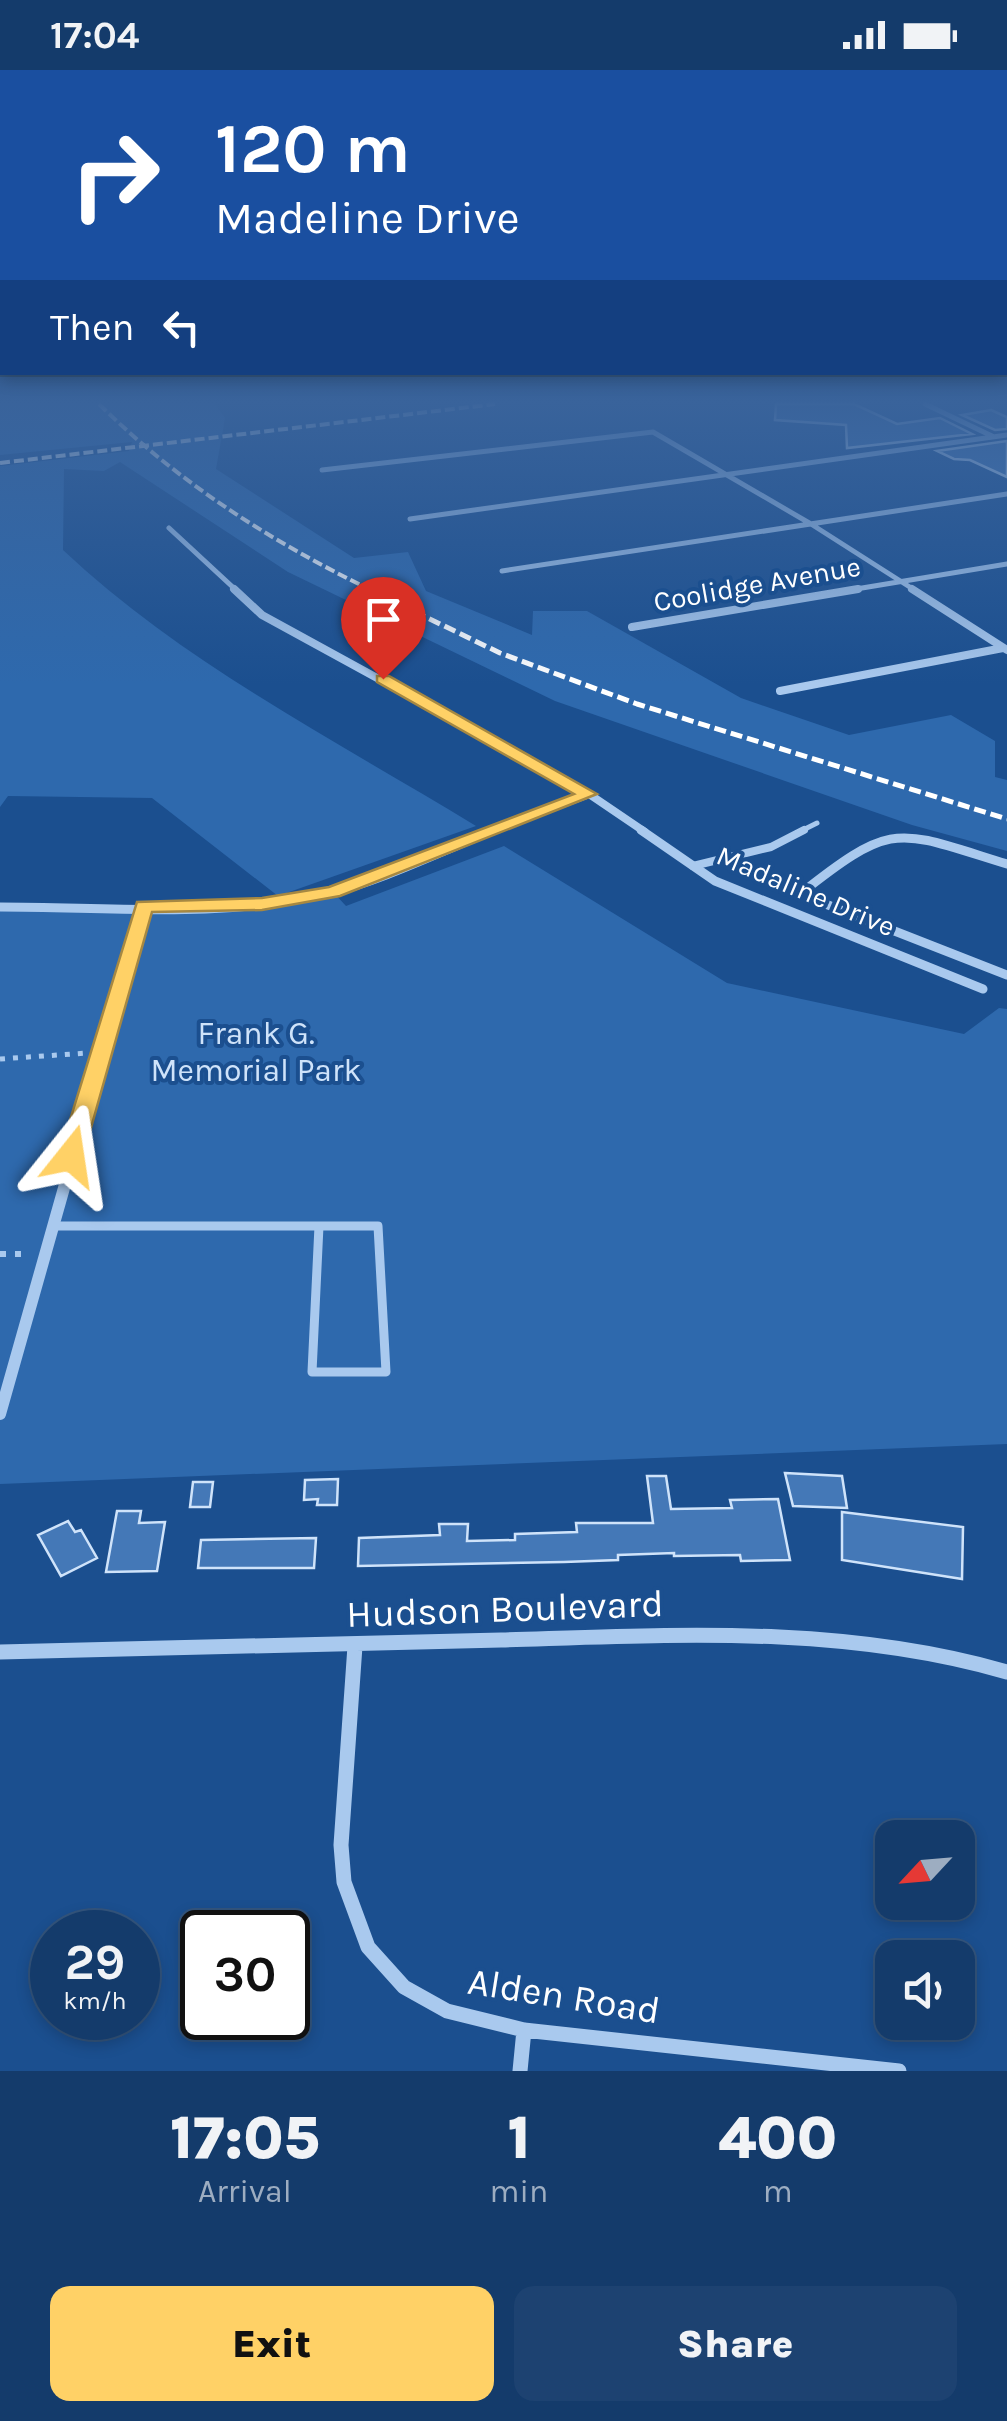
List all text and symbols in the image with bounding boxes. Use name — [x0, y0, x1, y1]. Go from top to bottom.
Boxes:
text: 17:04 — [50, 13, 139, 58]
text: 120 m — [215, 108, 411, 190]
icon: right — [50, 110, 180, 240]
text: Madeline Drive — [215, 192, 520, 244]
icon: left — [154, 300, 209, 355]
text: Then — [50, 305, 134, 350]
street label: Coolidge Avenue — [651, 550, 863, 618]
pin — [341, 577, 426, 680]
icon: arrive — [356, 592, 411, 647]
street label: Madaline Drive — [712, 839, 900, 943]
park label: Frank G. Memorial Park — [150, 1015, 362, 1089]
position arrow — [19, 1104, 123, 1208]
street label: Hudson Boulevard — [346, 1581, 664, 1637]
north arrow — [875, 1820, 975, 1920]
map controls — [875, 1820, 975, 2040]
speed limit sign: 30 — [180, 1910, 310, 2040]
text: 29 — [65, 1933, 125, 1992]
button: sound — [875, 1940, 975, 2040]
street label: Alden Road — [465, 1959, 663, 2033]
text: km/h — [63, 1986, 127, 2015]
text: 17:05 — [170, 2103, 320, 2173]
text: 1 — [507, 2103, 530, 2173]
text: 400 — [718, 2103, 837, 2173]
text: Arrival — [198, 2173, 292, 2210]
text: min — [490, 2173, 548, 2210]
text: m — [763, 2173, 793, 2210]
button: Exit — [50, 2286, 494, 2401]
button: Share — [514, 2286, 957, 2401]

